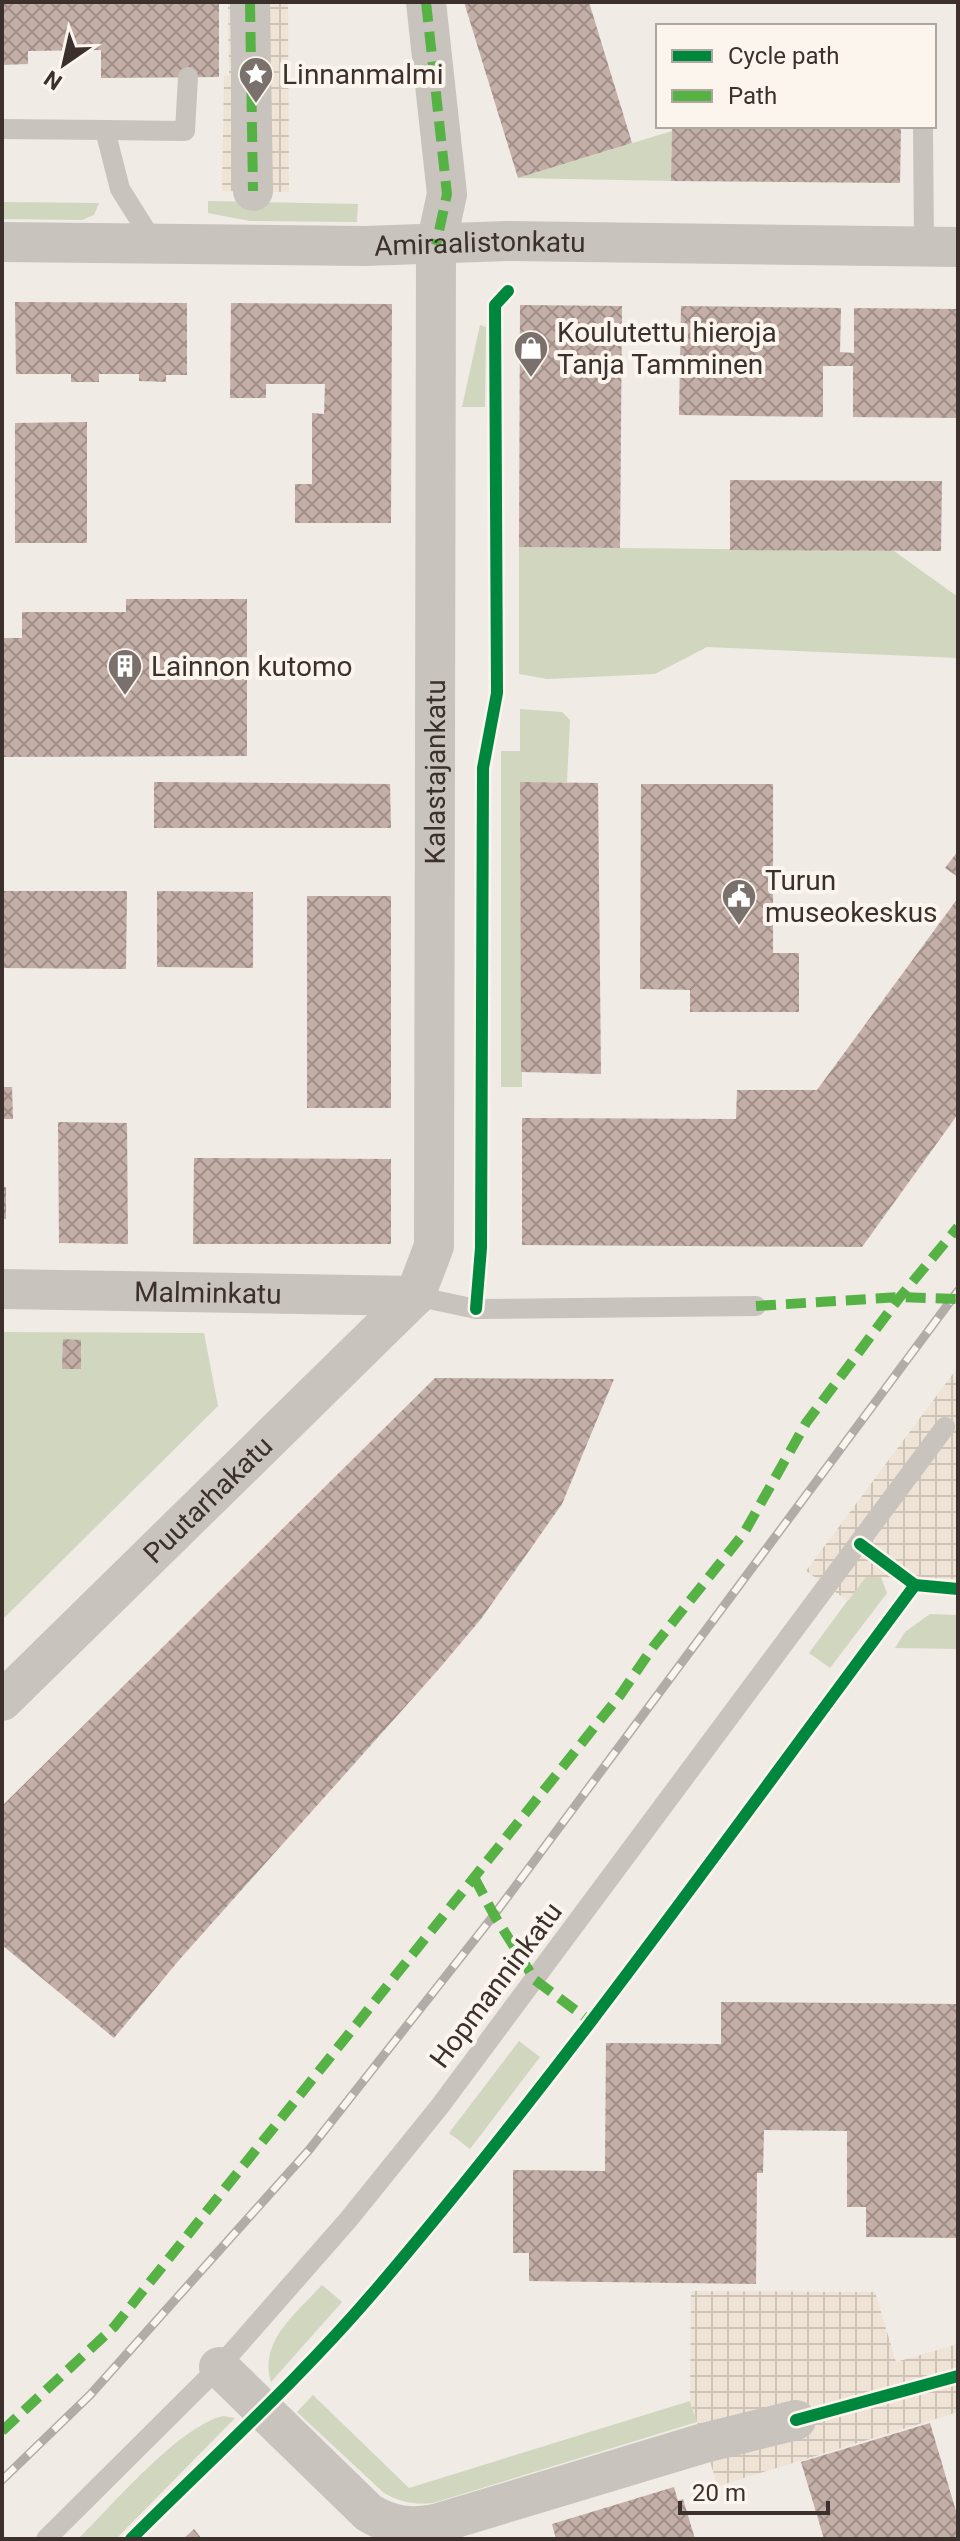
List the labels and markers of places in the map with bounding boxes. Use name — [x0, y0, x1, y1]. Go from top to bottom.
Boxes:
place icon: Linnanmalmi — [237, 55, 275, 105]
place label: Linnanmalmi — [282, 58, 443, 91]
place label: Koulutettu hieroja Tanja Tamminen — [557, 316, 777, 381]
shop icon: Koulutettu hieroja Tanja Tamminen — [512, 329, 550, 379]
building icon: Lainnon kutomo — [106, 647, 144, 697]
place label: Lainnon kutomo — [151, 650, 352, 683]
place label: Turun museokeskus — [765, 864, 938, 929]
public building icon: Turun museokeskus — [720, 877, 758, 927]

